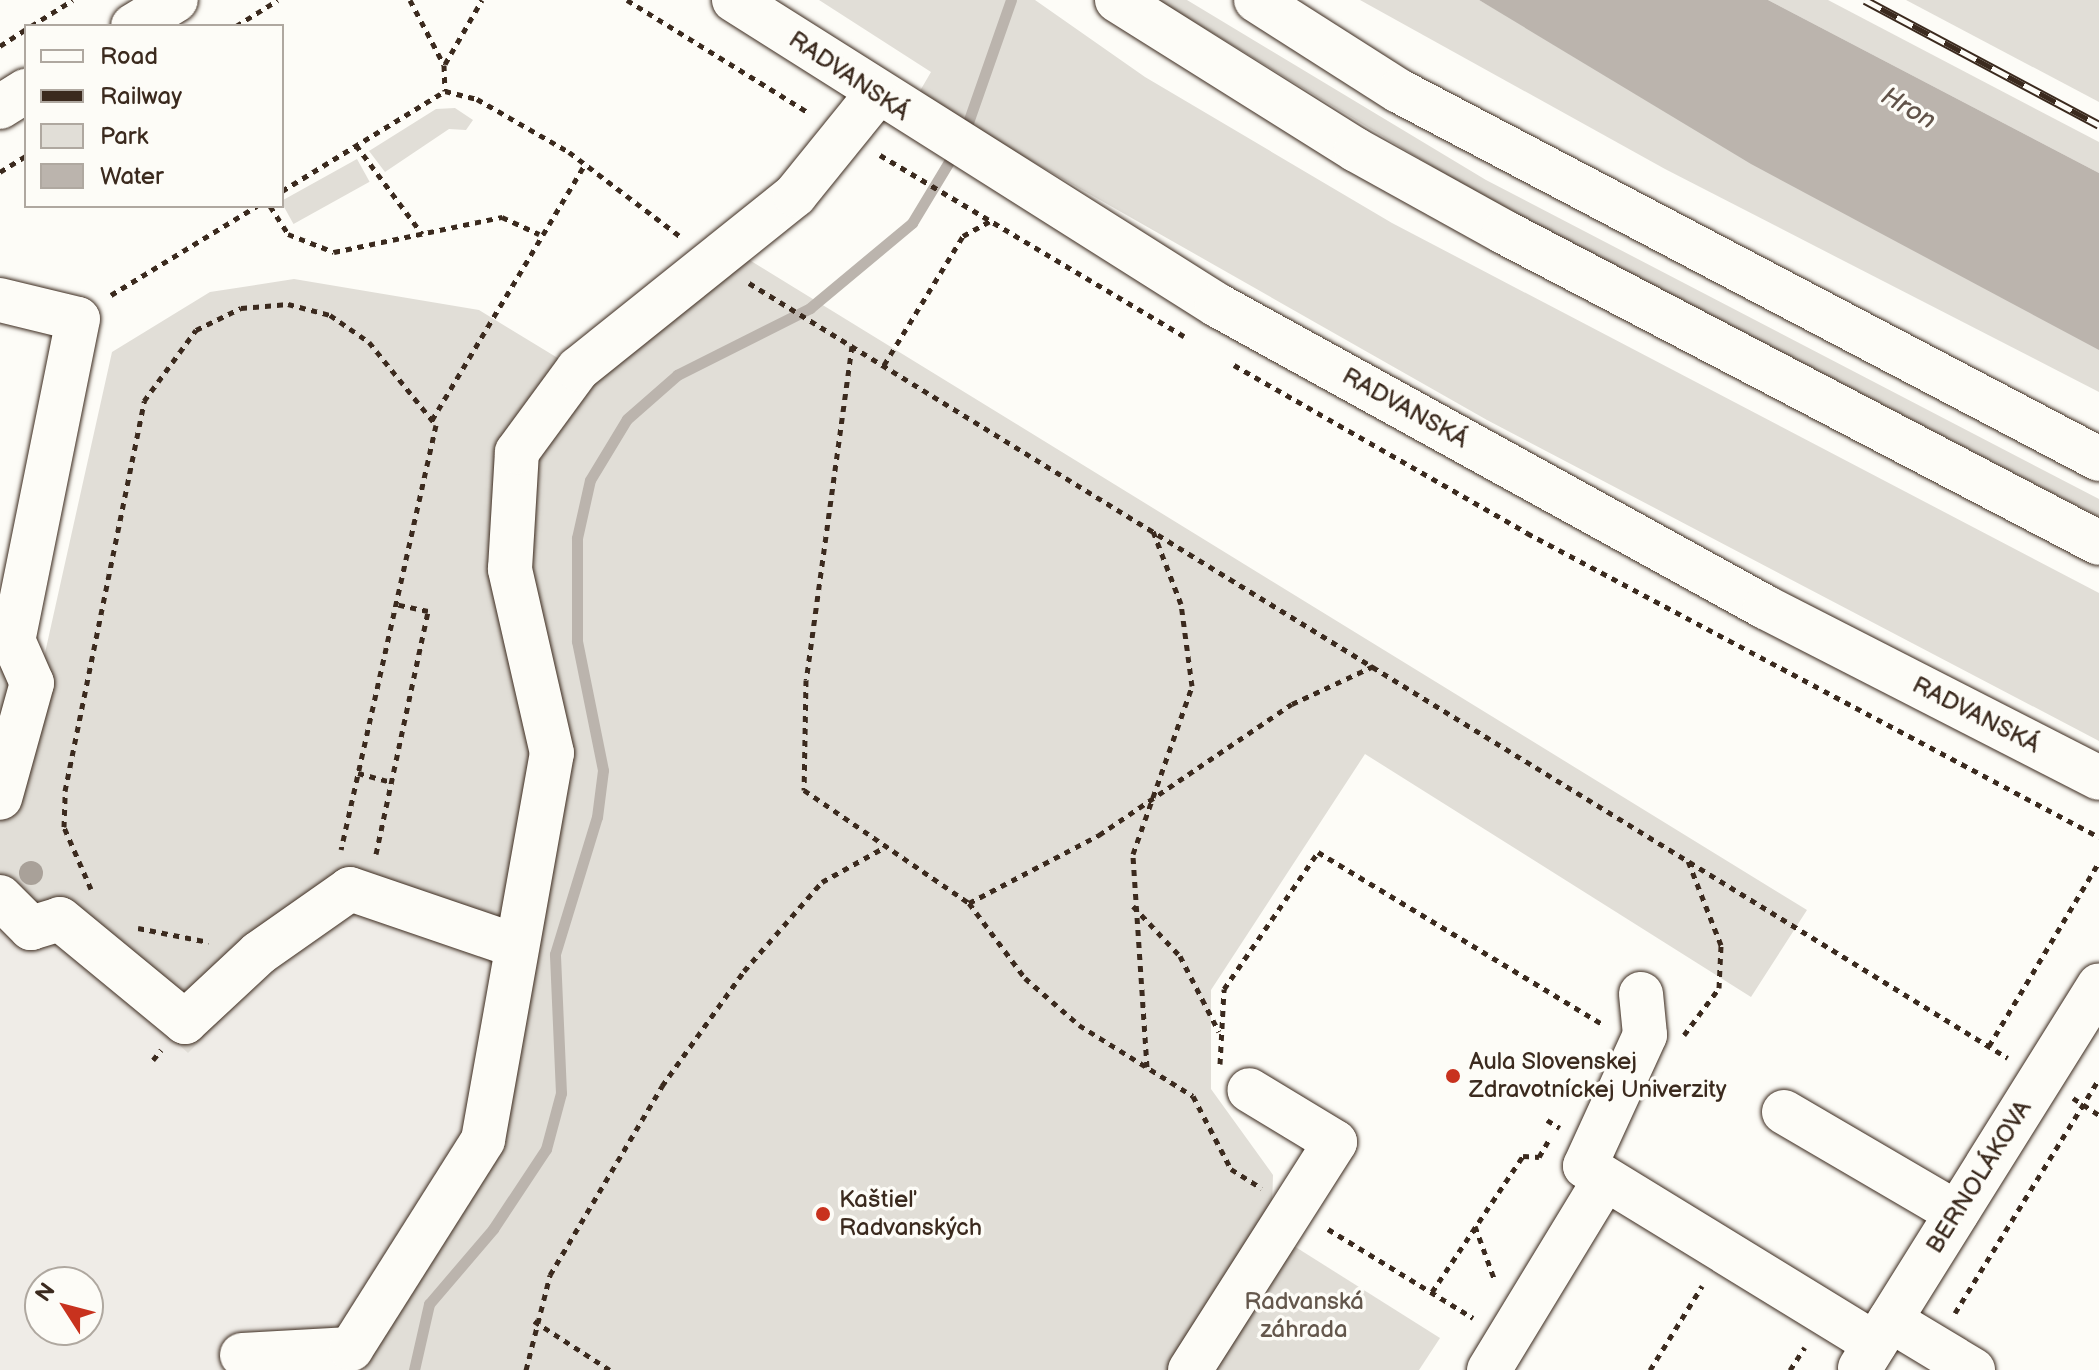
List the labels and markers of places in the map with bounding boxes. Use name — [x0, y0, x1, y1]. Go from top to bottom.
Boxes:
place label: Aula Slovenskej Zdravotníckej Univerzity — [1469, 1048, 1727, 1104]
marker: Aula Slovenskej Zdravotníckej Univerzity — [1444, 1067, 1462, 1085]
place label: Kaštieľ Radvanských — [839, 1186, 982, 1242]
marker: Kaštieľ Radvanských — [814, 1205, 832, 1223]

